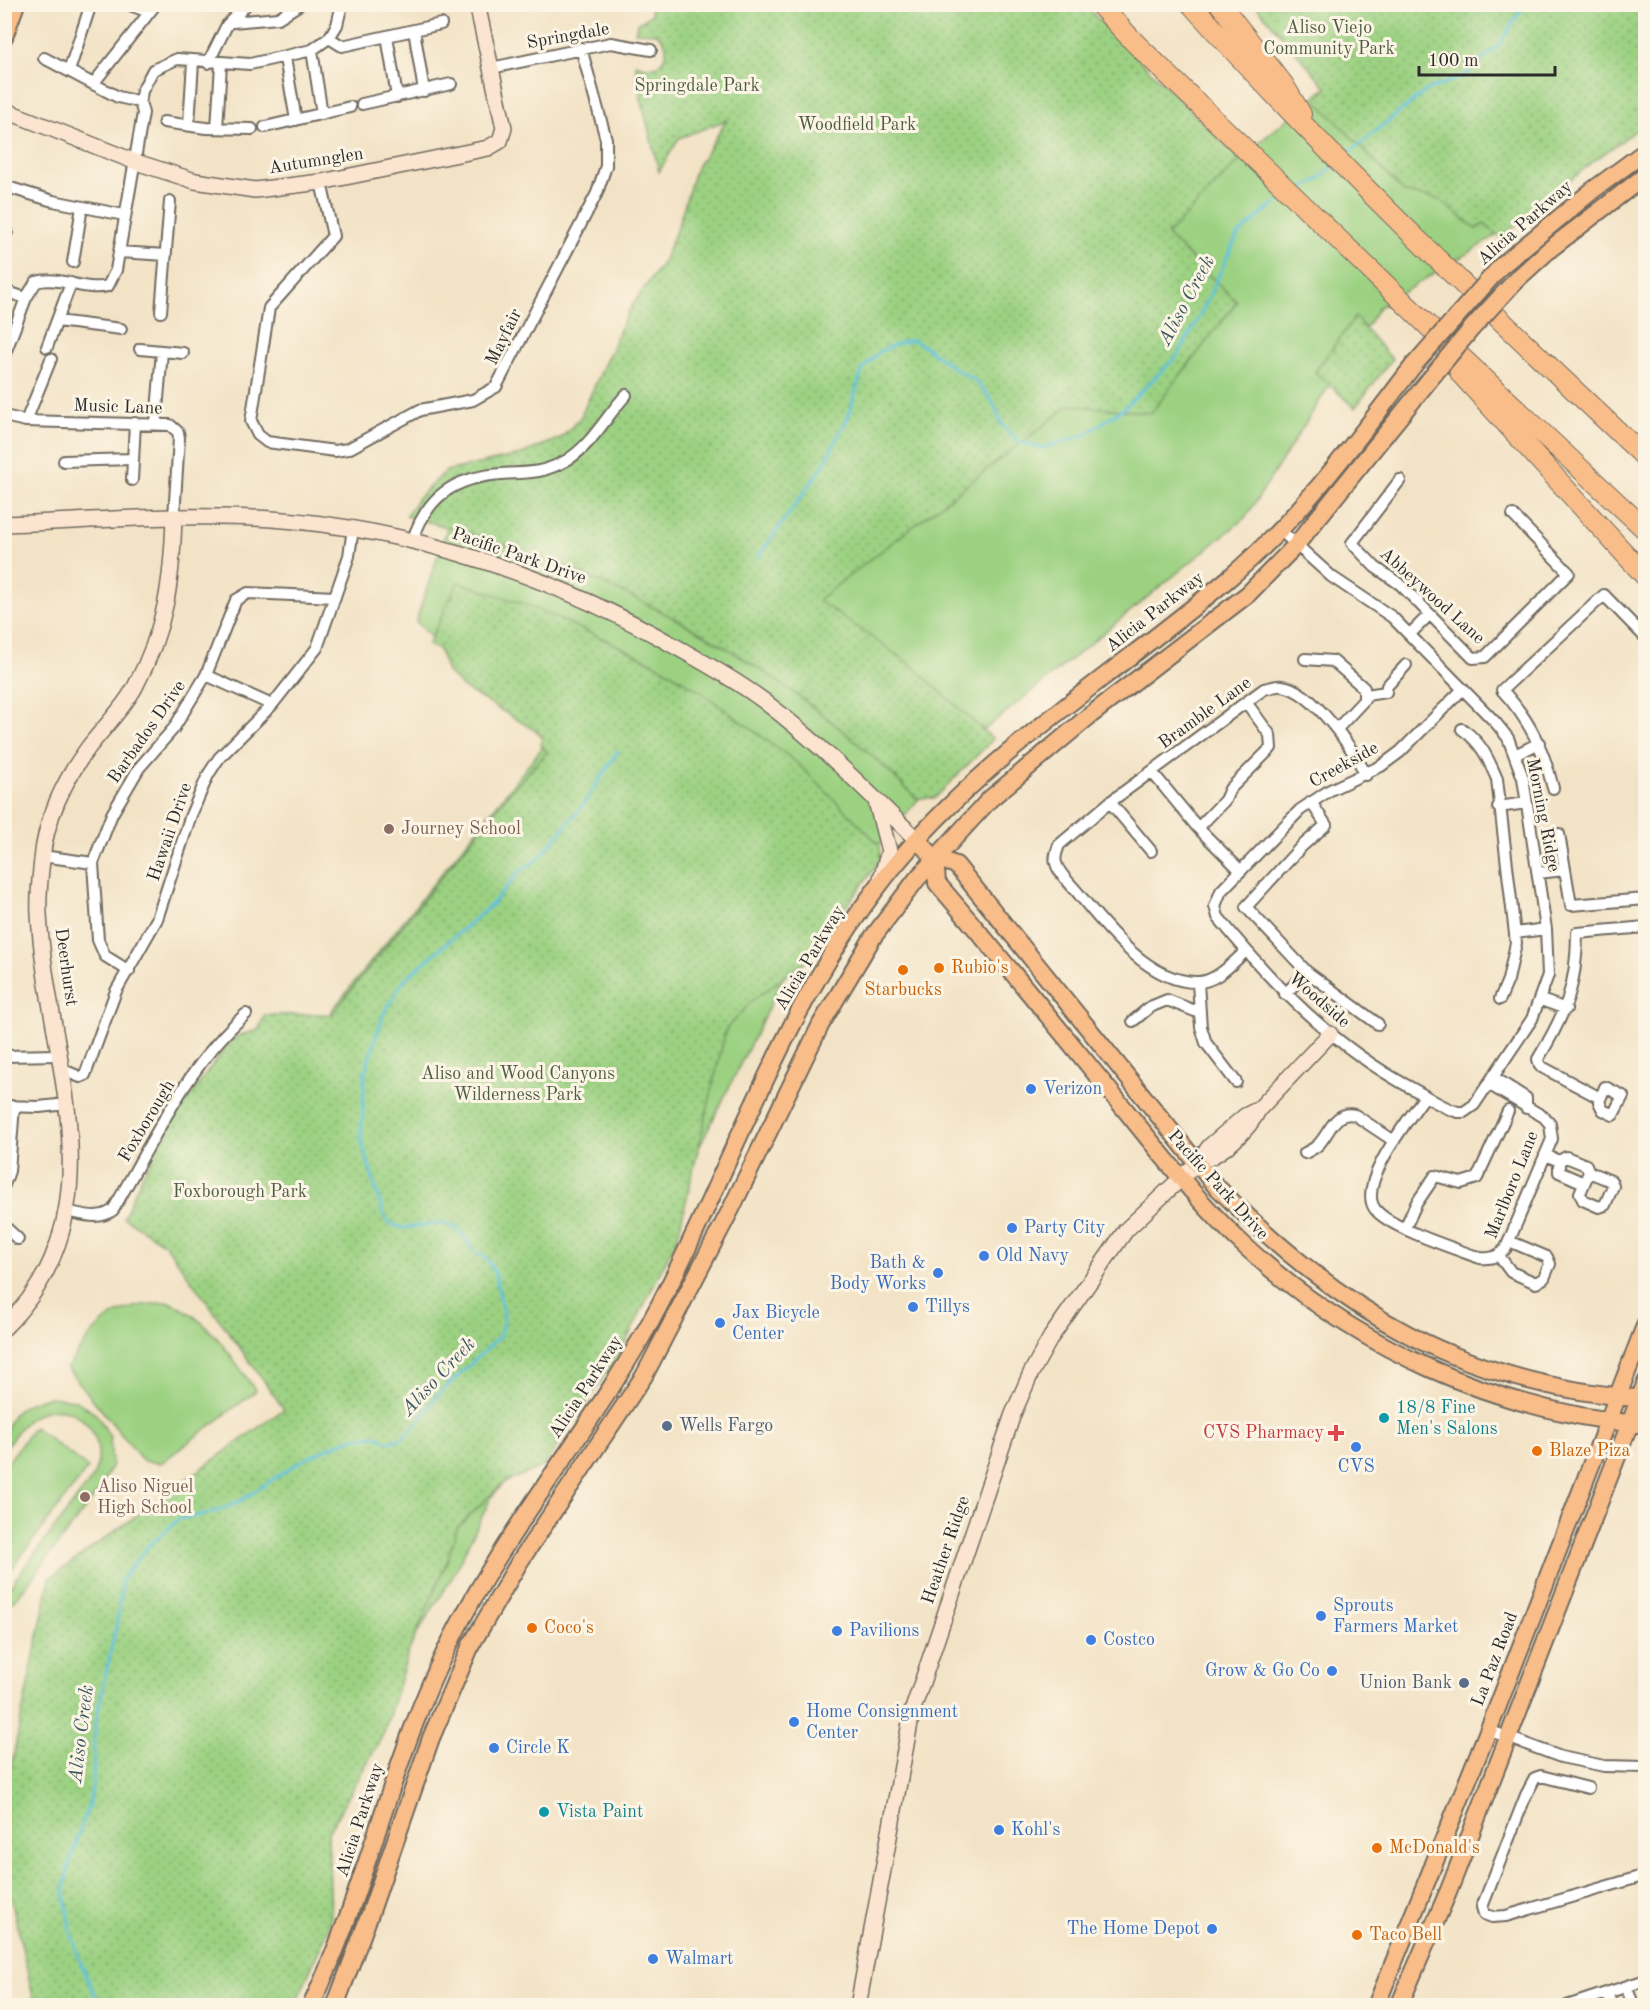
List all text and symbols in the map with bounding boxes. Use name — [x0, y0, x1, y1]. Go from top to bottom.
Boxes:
park label: Aliso Viejo Community Park — [1263, 19, 1395, 58]
street label: Springdale — [525, 20, 611, 52]
scale bar — [1419, 39, 1556, 77]
text: 100 m — [1428, 52, 1479, 70]
park label: Springdale Park — [634, 77, 760, 95]
park label: Woodfield Park — [798, 116, 916, 134]
street label: Autumnglen — [267, 145, 365, 177]
street label: Alicia Parkway — [1474, 177, 1576, 269]
water label: Aliso Creek — [1155, 253, 1219, 350]
street label: Mayfair — [483, 305, 526, 368]
street label: Music Lane — [73, 396, 163, 418]
street label: Pacific Park Drive — [449, 525, 589, 587]
street label: Abbeywood Lane — [1376, 544, 1488, 648]
street label: Alicia Parkway — [1103, 568, 1208, 656]
street label: Bramble Lane — [1155, 674, 1255, 752]
street label: Barbados Drive — [105, 677, 189, 787]
street label: Creekside — [1307, 739, 1381, 791]
street label: Morning Ridge — [1523, 757, 1563, 873]
street label: Hawaii Drive — [145, 780, 195, 884]
place label: Journey School — [401, 820, 521, 838]
marker: Journey School — [382, 822, 396, 836]
street label: Alicia Parkway — [772, 902, 849, 1014]
street label: Deerhurst — [52, 927, 80, 1007]
place label: Rubio's — [951, 959, 1009, 977]
marker: Rubio's — [932, 961, 946, 975]
marker: Starbucks — [896, 963, 910, 977]
street label: Woodside — [1285, 969, 1353, 1031]
place label: Starbucks — [864, 981, 942, 999]
park label: Aliso and Wood Canyons Wilderness Park — [421, 1065, 615, 1104]
street label: Foxborough — [116, 1077, 179, 1165]
place label: Verizon — [1043, 1080, 1103, 1098]
marker: Verizon — [1024, 1082, 1038, 1096]
street label: Pacific Park Drive — [1164, 1127, 1272, 1243]
street label: Marlboro Lane — [1482, 1128, 1542, 1242]
park label: Foxborough Park — [173, 1183, 307, 1201]
place label: Party City — [1024, 1219, 1106, 1237]
marker: Party City — [1005, 1221, 1019, 1235]
place label: Old Navy — [996, 1247, 1070, 1265]
marker: Old Navy — [977, 1249, 991, 1263]
place label: Bath & Body Works — [830, 1254, 926, 1293]
marker: Bath & Body Works — [931, 1266, 945, 1280]
place label: Tillys — [925, 1298, 970, 1316]
marker: Tillys — [906, 1300, 920, 1314]
place label: Jax Bicycle Center — [732, 1304, 820, 1343]
marker: Jax Bicycle Center — [713, 1316, 727, 1330]
street label: Alicia Parkway — [546, 1332, 626, 1442]
water label: Aliso Creek — [397, 1334, 480, 1421]
place label: 18/8 Fine Men's Salons — [1396, 1399, 1498, 1438]
marker: 18/8 Fine Men's Salons — [1377, 1411, 1391, 1425]
place label: Wells Fargo — [679, 1417, 773, 1435]
marker: Wells Fargo — [660, 1419, 674, 1433]
place label: CVS Pharmacy — [1203, 1424, 1324, 1442]
marker: CVS Pharmacy — [1329, 1426, 1343, 1440]
marker: CVS — [1349, 1440, 1363, 1454]
place label: Blaze Piza — [1549, 1442, 1630, 1460]
marker: Blaze Piza — [1530, 1444, 1544, 1458]
place label: CVS — [1337, 1458, 1375, 1476]
place label: Aliso Niguel High School — [97, 1478, 194, 1517]
marker: Aliso Niguel High School — [78, 1490, 92, 1504]
street label: Heather Ridge — [919, 1494, 973, 1606]
place label: Sprouts Farmers Market — [1333, 1597, 1458, 1636]
marker: Sprouts Farmers Market — [1314, 1609, 1328, 1623]
street label: La Paz Road — [1469, 1609, 1521, 1709]
place label: Coco's — [544, 1619, 594, 1637]
marker: Coco's — [525, 1621, 539, 1635]
place label: Pavilions — [849, 1622, 920, 1640]
marker: Pavilions — [830, 1624, 844, 1638]
place label: Costco — [1103, 1631, 1155, 1649]
marker: Costco — [1084, 1633, 1098, 1647]
place label: Grow & Go Co — [1205, 1662, 1320, 1680]
marker: Grow & Go Co — [1325, 1664, 1339, 1678]
place label: Union Bank — [1359, 1674, 1452, 1692]
marker: Union Bank — [1457, 1676, 1471, 1690]
water label: Aliso Creek — [66, 1684, 98, 1785]
place label: Home Consignment Center — [806, 1703, 958, 1742]
marker: Home Consignment Center — [787, 1715, 801, 1729]
place label: Circle K — [506, 1739, 570, 1757]
marker: Circle K — [487, 1741, 501, 1755]
street label: Alicia Parkway — [333, 1760, 387, 1879]
place label: Vista Paint — [556, 1803, 643, 1821]
marker: Vista Paint — [537, 1805, 551, 1819]
place label: Kohl's — [1011, 1821, 1061, 1839]
marker: Kohl's — [992, 1823, 1006, 1837]
place label: McDonald's — [1389, 1839, 1480, 1857]
marker: McDonald's — [1370, 1841, 1384, 1855]
place label: The Home Depot — [1066, 1920, 1200, 1938]
marker: The Home Depot — [1205, 1922, 1219, 1936]
place label: Taco Bell — [1369, 1926, 1442, 1944]
marker: Taco Bell — [1350, 1928, 1364, 1942]
place label: Walmart — [665, 1950, 733, 1968]
marker: Walmart — [646, 1952, 660, 1966]

